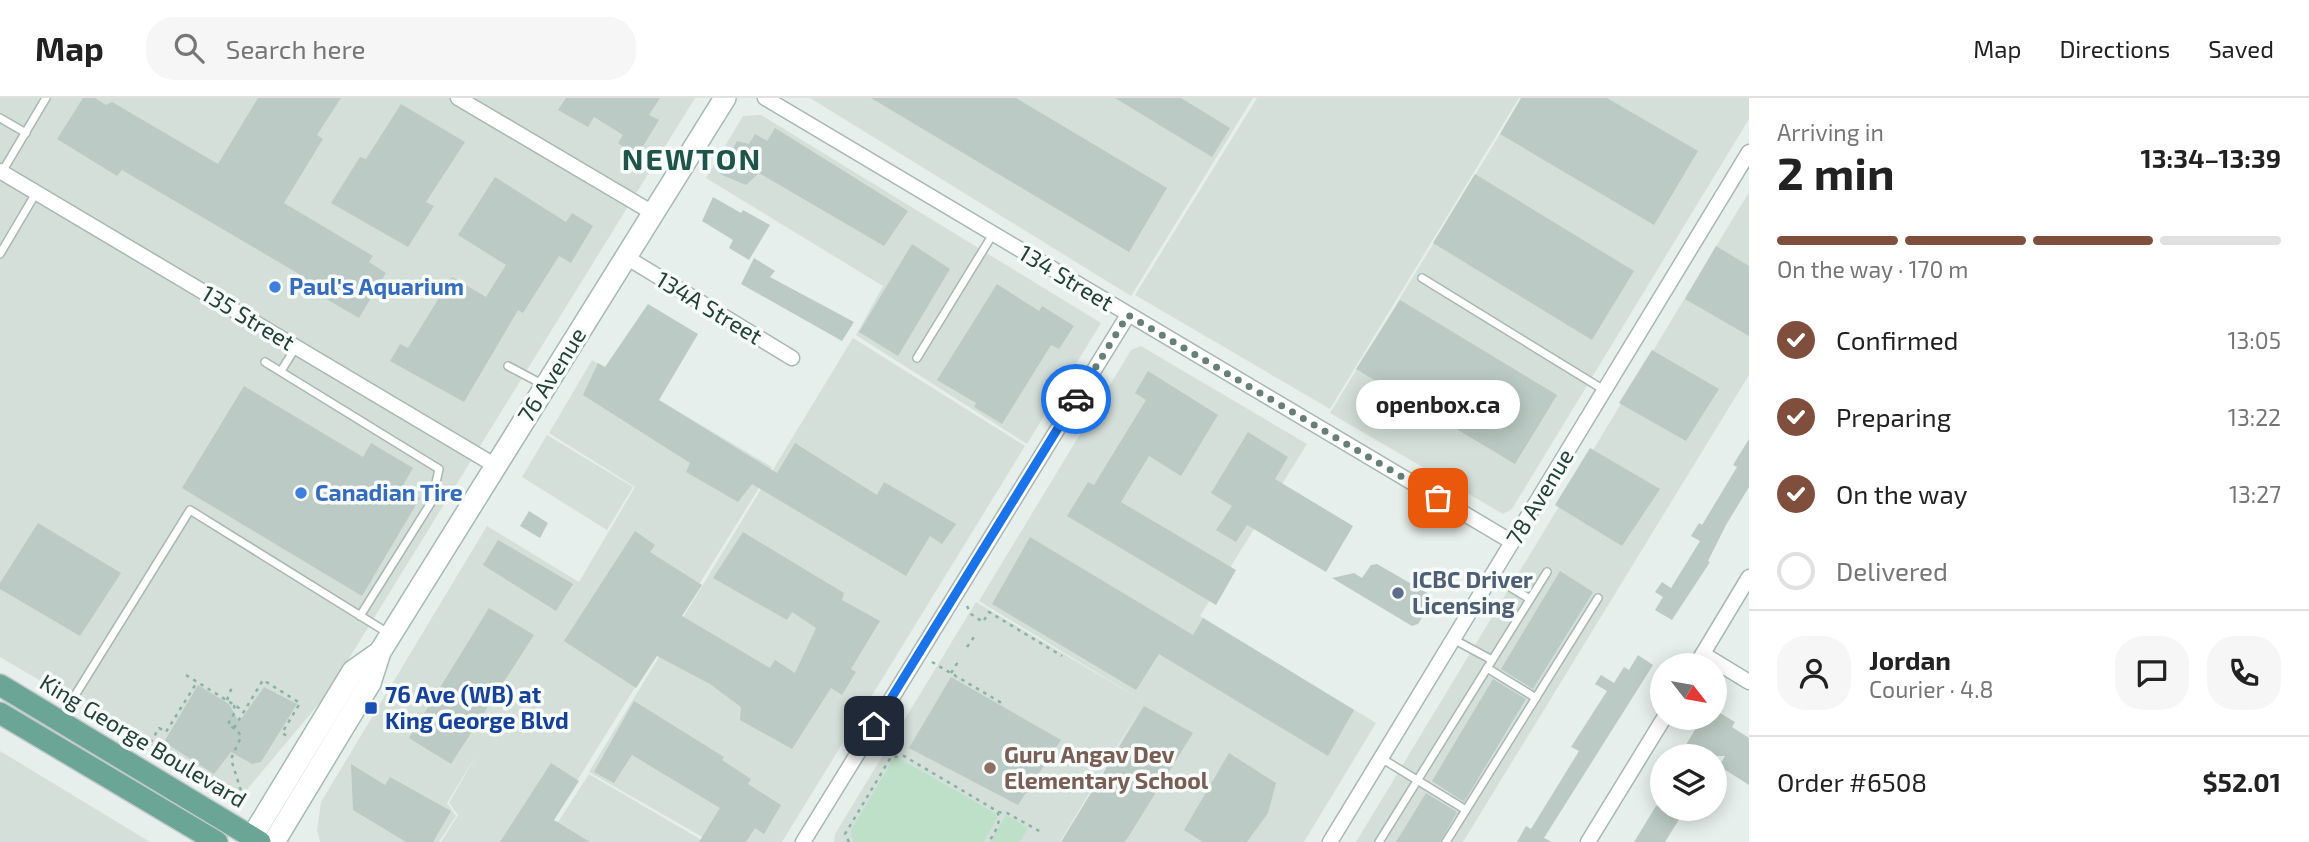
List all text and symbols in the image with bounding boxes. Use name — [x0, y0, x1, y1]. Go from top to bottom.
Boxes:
search box — [146, 17, 636, 80]
text: Map — [35, 28, 104, 68]
icon: search — [170, 29, 208, 67]
text: Search here — [226, 33, 365, 64]
text: Map — [1973, 34, 2021, 63]
text: Directions — [2059, 34, 2170, 63]
text: Saved — [2208, 34, 2274, 63]
text: Arriving in — [1777, 118, 1884, 146]
district label: NEWTON — [622, 140, 762, 176]
text: 13:34–13:39 — [2141, 142, 2281, 173]
text: 2 min — [1777, 144, 1895, 199]
street label: 134 Street — [1014, 238, 1119, 316]
text: On the way · 170 m — [1777, 255, 1969, 283]
street label: 134A Street — [651, 265, 768, 350]
place label: Paul's Aquarium — [289, 272, 464, 300]
street label: 135 Street — [197, 279, 300, 356]
marker: Paul's Aquarium — [267, 279, 283, 295]
icon: check — [1777, 321, 1815, 359]
street label: 76 Avenue — [511, 322, 591, 427]
text: Confirmed — [1836, 324, 1959, 355]
text: 13:05 — [2227, 326, 2281, 354]
courier — [1041, 364, 1111, 434]
callout: openbox.ca — [1356, 379, 1520, 428]
icon: car — [1057, 380, 1095, 418]
text: openbox.ca — [1376, 390, 1500, 418]
icon: check — [1777, 398, 1815, 436]
text: Preparing — [1836, 401, 1951, 432]
text: 13:22 — [2228, 403, 2281, 431]
street label: 78 Avenue — [1499, 443, 1579, 550]
pin — [1408, 468, 1468, 528]
icon: check — [1777, 475, 1815, 513]
place label: Canadian Tire — [315, 478, 463, 506]
text: On the way — [1836, 478, 1967, 509]
icon: bag — [1419, 479, 1457, 517]
text: 13:27 — [2229, 480, 2281, 508]
marker: Canadian Tire — [293, 485, 309, 501]
text: Delivered — [1836, 555, 1948, 586]
place label: ICBC Driver Licensing — [1412, 565, 1533, 619]
marker: ICBC Driver Licensing — [1390, 585, 1406, 601]
button: person — [1777, 636, 1851, 710]
button: chat — [2115, 636, 2189, 710]
button: phone — [2207, 636, 2281, 710]
text: Jordan — [1869, 644, 1951, 675]
north arrow — [1650, 653, 1727, 730]
map controls — [1650, 653, 1727, 821]
street label: King George Boulevard — [35, 667, 252, 813]
text: Courier · 4.8 — [1869, 675, 1993, 703]
place label: 76 Ave (WB) at King George Blvd — [385, 680, 569, 734]
pin — [844, 696, 904, 756]
marker: 76 Ave (WB) at King George Blvd — [363, 700, 379, 716]
icon: home — [855, 707, 893, 745]
place label: Guru Angav Dev Elementary School — [1004, 740, 1209, 794]
button: layers — [1650, 744, 1727, 821]
marker: Guru Angav Dev Elementary School — [982, 760, 998, 776]
text: Order #6508 — [1777, 766, 1927, 797]
text: $52.01 — [2202, 766, 2281, 797]

